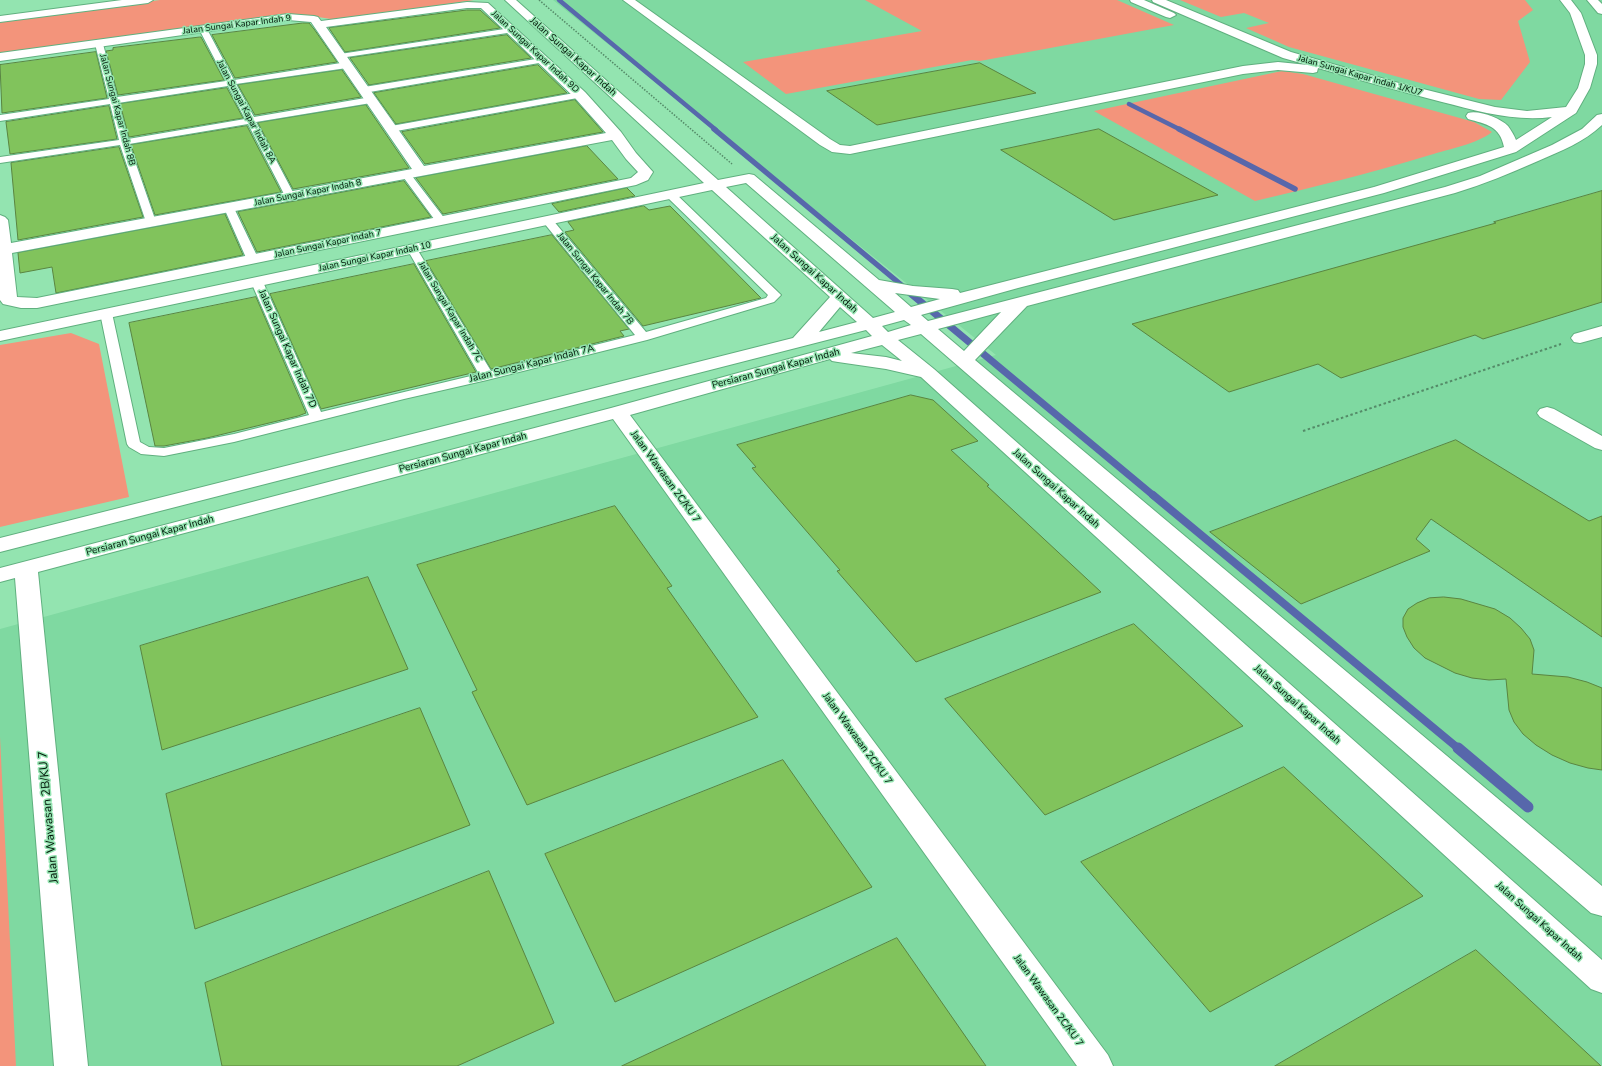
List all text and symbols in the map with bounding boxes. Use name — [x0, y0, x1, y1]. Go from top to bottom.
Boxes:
street label: Jalan Sungai Kapar Indah 9D — [489, 9, 581, 95]
street label: Jalan Sungai Kapar Indah 9 — [182, 13, 292, 37]
street label: Jalan Sungai Kapar Indah — [527, 15, 619, 99]
street label: Jalan Sungai Kapar Indah 8B — [97, 53, 137, 167]
street label: Jalan Sungai Kapar Indah 1/KU7 — [1297, 53, 1423, 99]
street label: Jalan Sungai Kapar Indah 8A — [214, 58, 278, 166]
street label: Jalan Sungai Kapar Indah 8 — [254, 177, 362, 209]
street label: Jalan Sungai Kapar Indah 7 — [274, 227, 382, 261]
street label: Jalan Sungai Kapar Indah 7B — [555, 231, 635, 327]
street label: Jalan Sungai Kapar Indah — [768, 232, 860, 316]
street label: Jalan Sungai Kapar Indah 10 — [318, 240, 432, 274]
street label: Jalan Sungai Kapar Indah 7C — [416, 260, 484, 364]
street label: Jalan Sungai Kapar Indah 7D — [255, 288, 319, 410]
street label: Jalan Sungai Kapar Indah 7A — [468, 343, 596, 385]
street label: Persiaran Sungai Kapar Indah — [711, 346, 841, 392]
street label: Jalan Wawasan 2C/KU 7 — [628, 429, 702, 525]
street label: Persiaran Sungai Kapar Indah — [398, 430, 528, 476]
street label: Jalan Sungai Kapar Indah — [1010, 447, 1102, 531]
street label: Persiaran Sungai Kapar Indah — [85, 513, 215, 559]
street label: Jalan Sungai Kapar Indah — [1251, 663, 1343, 747]
street label: Jalan Wawasan 2C/KU 7 — [820, 691, 894, 787]
street label: Jalan Wawasan 2B/KU 7 — [36, 750, 62, 884]
street label: Jalan Sungai Kapar Indah — [1493, 880, 1585, 964]
street label: Jalan Wawasan 2C/KU 7 — [1011, 953, 1085, 1049]

